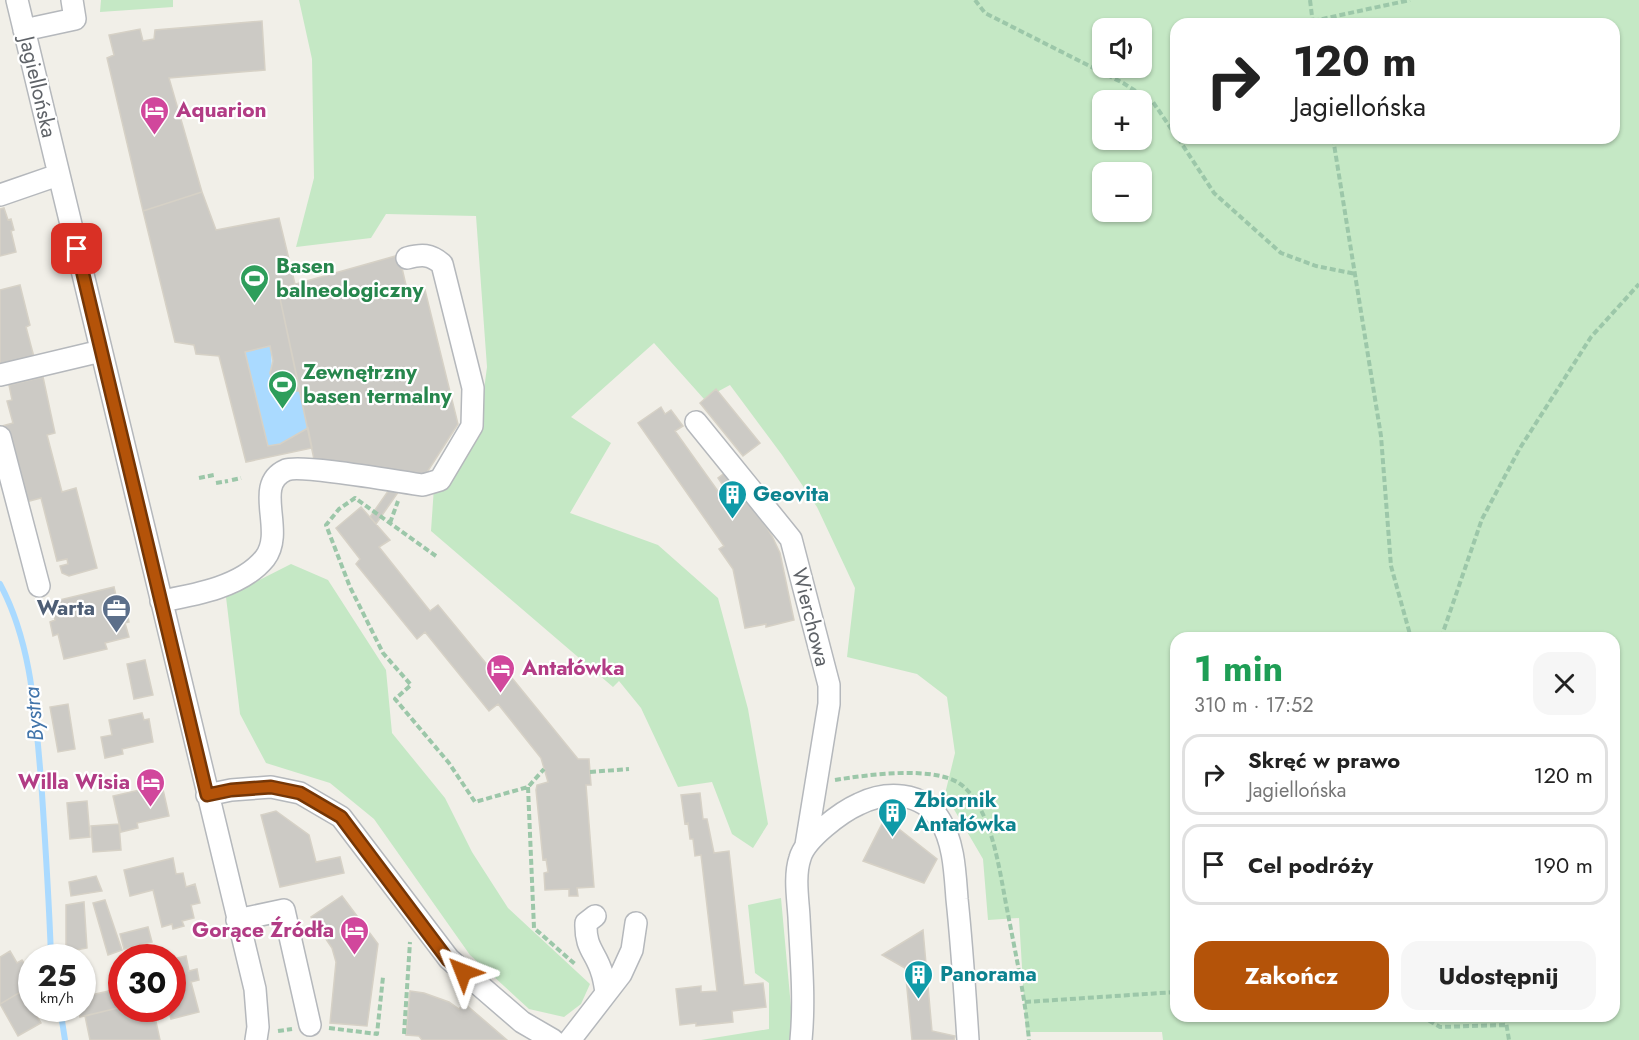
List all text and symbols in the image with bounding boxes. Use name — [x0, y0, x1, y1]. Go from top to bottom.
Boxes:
map controls — [1092, 18, 1152, 222]
button: sound — [1092, 18, 1152, 78]
street label: Jagiellońska — [11, 30, 64, 141]
text: 120 m — [1293, 31, 1417, 92]
icon: right — [1194, 42, 1272, 120]
text: Jagiellońska — [1293, 87, 1426, 126]
button: + — [1092, 90, 1152, 150]
hotel icon: Aquarion — [139, 94, 171, 136]
place label: Aquarion — [175, 95, 267, 125]
button: − — [1092, 162, 1152, 222]
pin — [51, 223, 102, 274]
icon: arrive — [60, 232, 93, 265]
place label: Basen balneologiczny — [276, 251, 424, 305]
sports icon: Basen balneologiczny — [239, 262, 271, 304]
place label: Zewnętrzny basen termalny — [303, 357, 453, 411]
sports icon: Zewnętrzny basen termalny — [266, 368, 298, 410]
building icon: Geovita — [716, 478, 748, 520]
place label: Geovita — [753, 479, 829, 509]
street label: Wierchowa — [784, 565, 838, 669]
office icon: Warta — [100, 592, 132, 634]
place label: Warta — [37, 593, 95, 623]
text: 1 min — [1194, 642, 1283, 694]
hotel icon: Antałówka — [485, 652, 517, 694]
button: close — [1533, 652, 1596, 715]
place label: Antałówka — [521, 653, 625, 683]
water label: Bystra — [15, 685, 51, 743]
text: 310 m · 17:52 — [1194, 691, 1314, 720]
text: Skręć w prawo — [1248, 744, 1400, 776]
icon: right — [1197, 758, 1230, 791]
text: 120 m — [1534, 759, 1593, 791]
hotel icon: Willa Wisia — [135, 766, 167, 808]
place label: Willa Wisia — [18, 767, 130, 797]
text: Jagiellońska — [1248, 776, 1346, 805]
place label: Zbiornik Antałówka — [913, 785, 1017, 839]
building icon: Zbiornik Antałówka — [877, 796, 909, 838]
icon: arrive — [1197, 848, 1230, 881]
text: Cel podróży — [1248, 849, 1373, 881]
text: 190 m — [1533, 849, 1593, 881]
hotel icon: Gorące Źródła — [339, 914, 371, 956]
place label: Gorące Źródła — [192, 915, 334, 945]
position arrow — [431, 940, 495, 1004]
button: Zakończ — [1194, 941, 1389, 1010]
button: Udostępnij — [1401, 941, 1596, 1010]
speed limit sign: 30 — [108, 944, 186, 1022]
text: 25 — [37, 954, 77, 997]
building icon: Panorama — [903, 958, 935, 1000]
place label: Panorama — [940, 959, 1037, 989]
text: km/h — [40, 987, 74, 1009]

